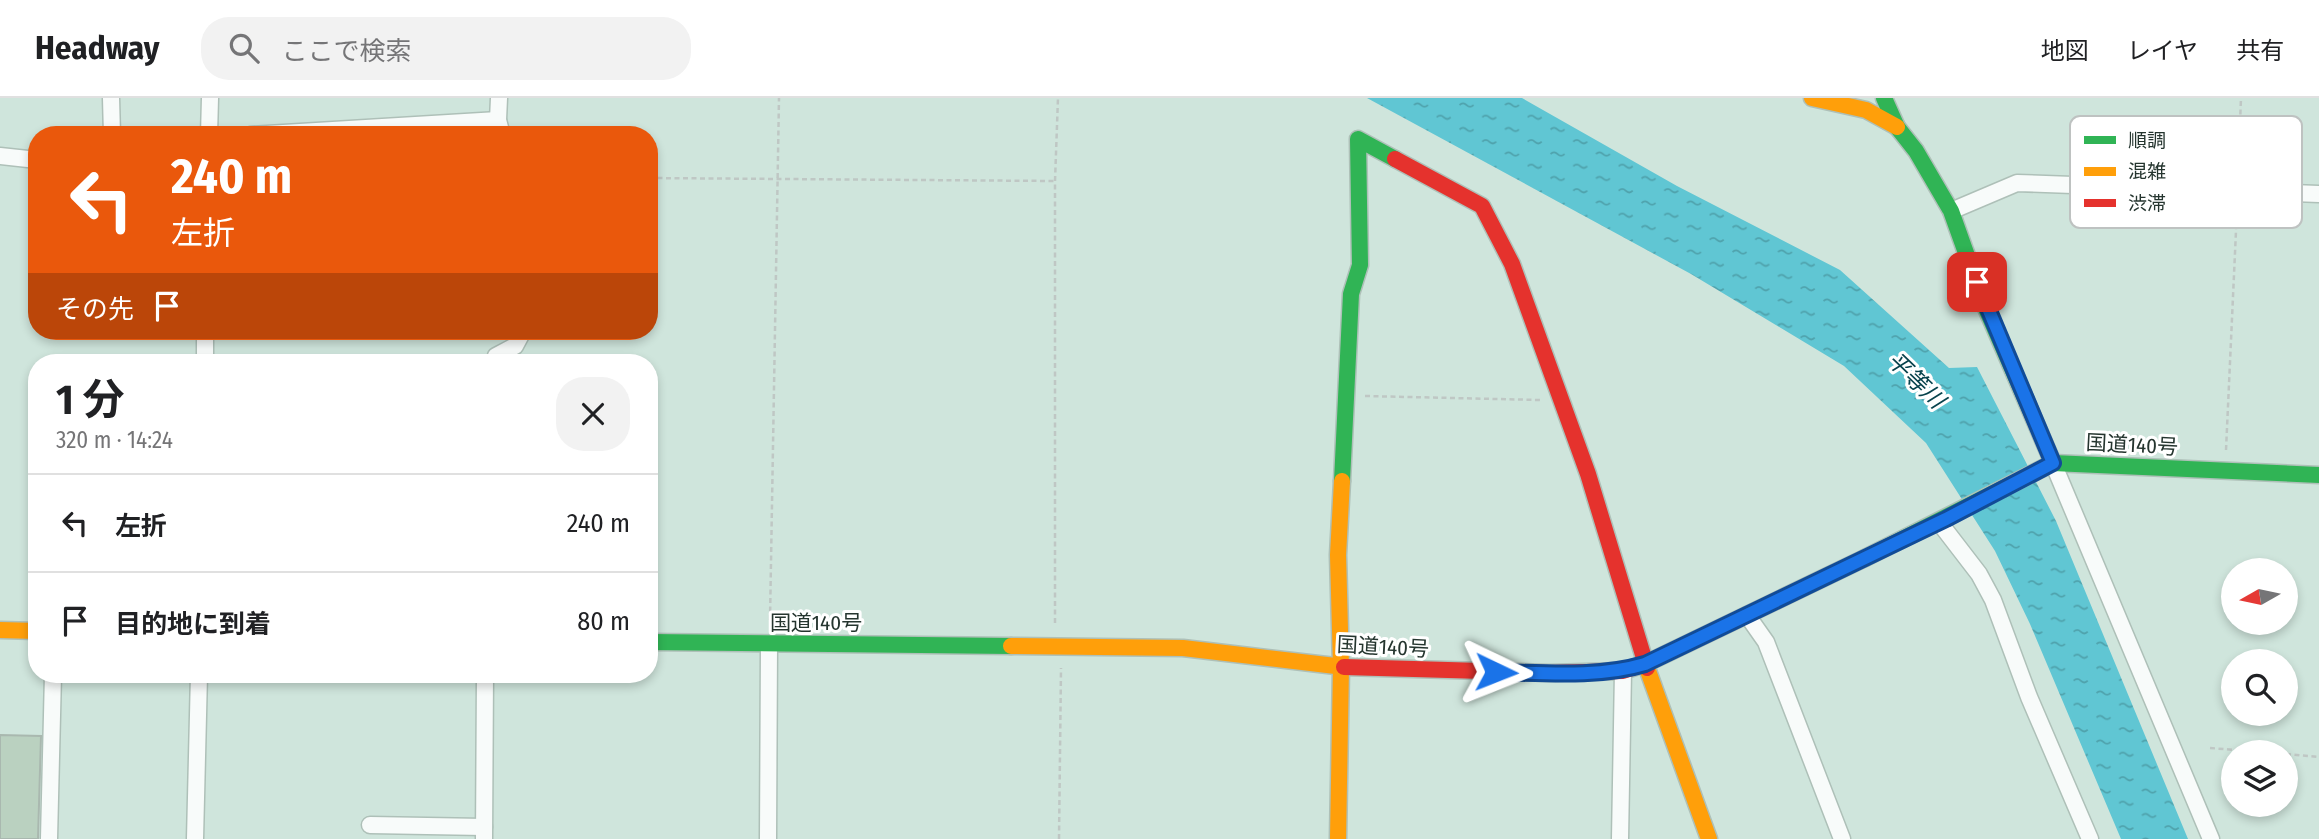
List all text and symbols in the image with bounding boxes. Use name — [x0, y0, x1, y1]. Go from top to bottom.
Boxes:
search box — [201, 17, 691, 80]
text: Headway — [35, 28, 159, 68]
icon: search — [225, 29, 263, 67]
text: ここで検索 — [281, 36, 412, 67]
text: 地図 — [2041, 37, 2089, 65]
text: レイヤ — [2127, 37, 2198, 65]
text: 共有 — [2236, 37, 2284, 65]
legend — [2070, 116, 2302, 228]
text: 順調 — [2128, 129, 2166, 152]
text: 240 m — [171, 147, 292, 206]
icon: left — [56, 154, 147, 245]
text: 混雑 — [2128, 160, 2166, 183]
text: 渋滞 — [2128, 192, 2166, 215]
text: 左折 — [171, 214, 235, 252]
pin — [1947, 252, 2007, 312]
icon: arrive — [1958, 263, 1996, 301]
icon: arrive — [148, 287, 186, 325]
text: その先 — [56, 294, 134, 325]
water label: 平等川 — [1881, 346, 1953, 416]
text: 1 分 — [56, 375, 125, 425]
button: close — [556, 377, 630, 451]
text: 320 m · 14:24 — [56, 426, 173, 454]
street label: 国道140号 — [2085, 430, 2179, 460]
icon: left — [56, 504, 94, 542]
text: 240 m — [567, 508, 630, 539]
text: 左折 — [115, 511, 167, 542]
north arrow — [2221, 558, 2298, 635]
map controls — [2221, 558, 2298, 817]
icon: arrive — [56, 602, 94, 640]
text: 80 m — [577, 606, 630, 637]
text: 目的地に到着 — [115, 609, 271, 640]
street label: 国道140号 — [770, 610, 862, 636]
street label: 国道140号 — [1336, 632, 1430, 662]
position arrow — [1459, 635, 1533, 709]
button: search — [2221, 649, 2298, 726]
button: layers — [2221, 740, 2298, 817]

